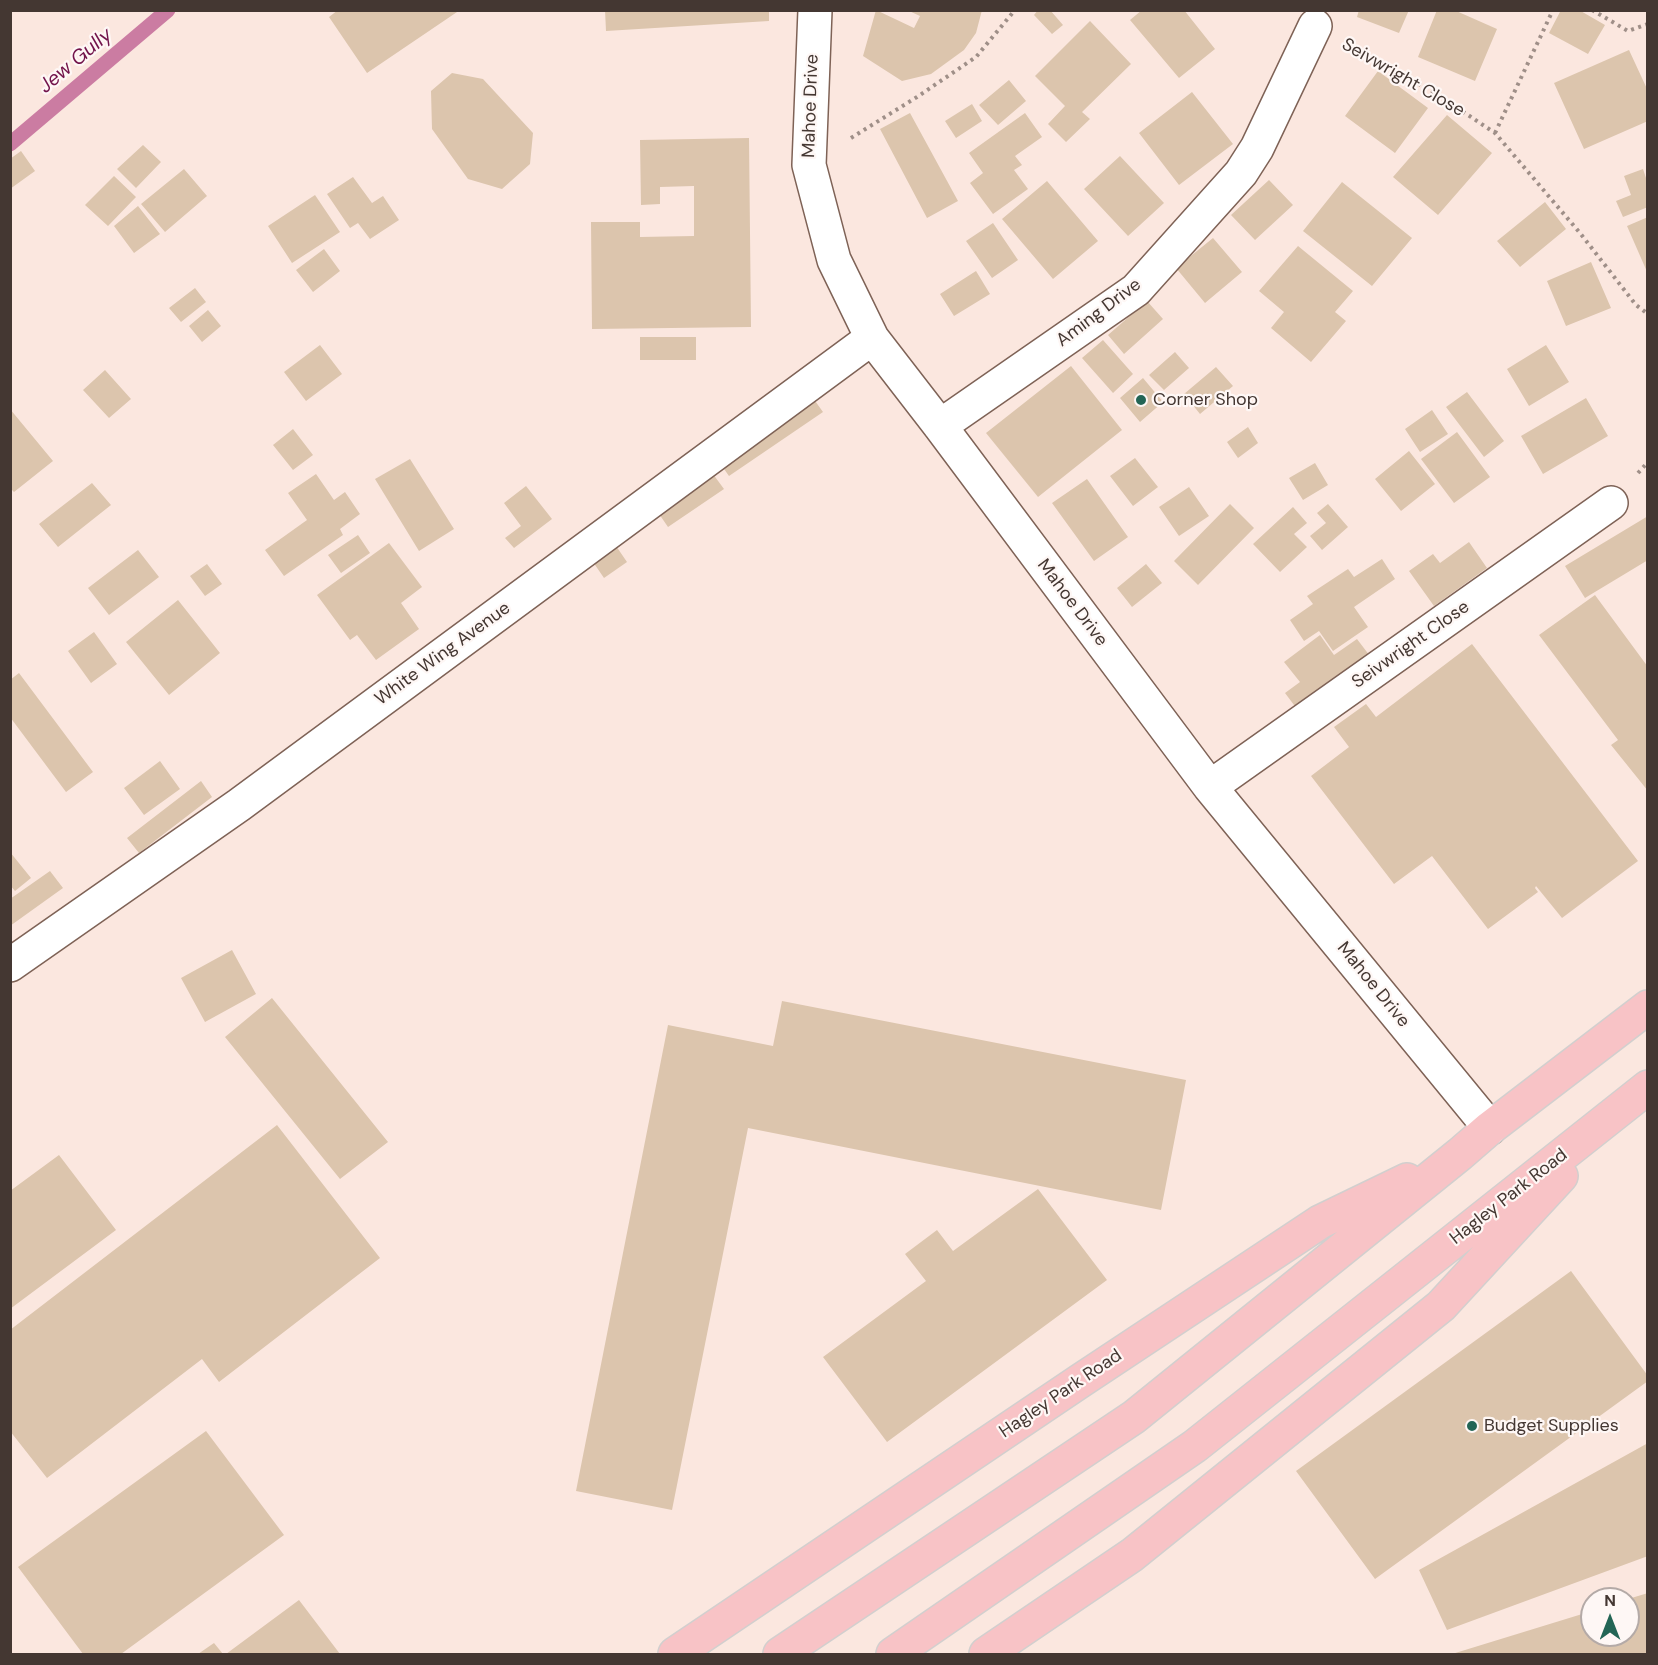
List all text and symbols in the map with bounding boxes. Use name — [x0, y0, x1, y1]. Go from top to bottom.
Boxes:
water label: Jew Gully — [34, 23, 118, 99]
street label: Seivwright Close — [1338, 34, 1468, 122]
street label: Mahoe Drive — [798, 54, 824, 158]
street label: Aming Drive — [1053, 274, 1145, 352]
place label: Corner Shop — [1153, 389, 1258, 411]
marker: Corner Shop — [1134, 393, 1148, 407]
street label: Mahoe Drive — [1032, 555, 1112, 651]
street label: Seivwright Close — [1348, 596, 1474, 694]
street label: White Wing Avenue — [371, 598, 515, 710]
street label: Mahoe Drive — [1332, 938, 1414, 1032]
street label: Hagley Park Road — [1446, 1144, 1572, 1250]
street label: Hagley Park Road — [996, 1345, 1126, 1443]
place label: Budget Supplies — [1484, 1415, 1619, 1437]
marker: Budget Supplies — [1465, 1419, 1479, 1433]
north arrow — [1580, 1587, 1640, 1647]
text: N — [1604, 1590, 1616, 1611]

